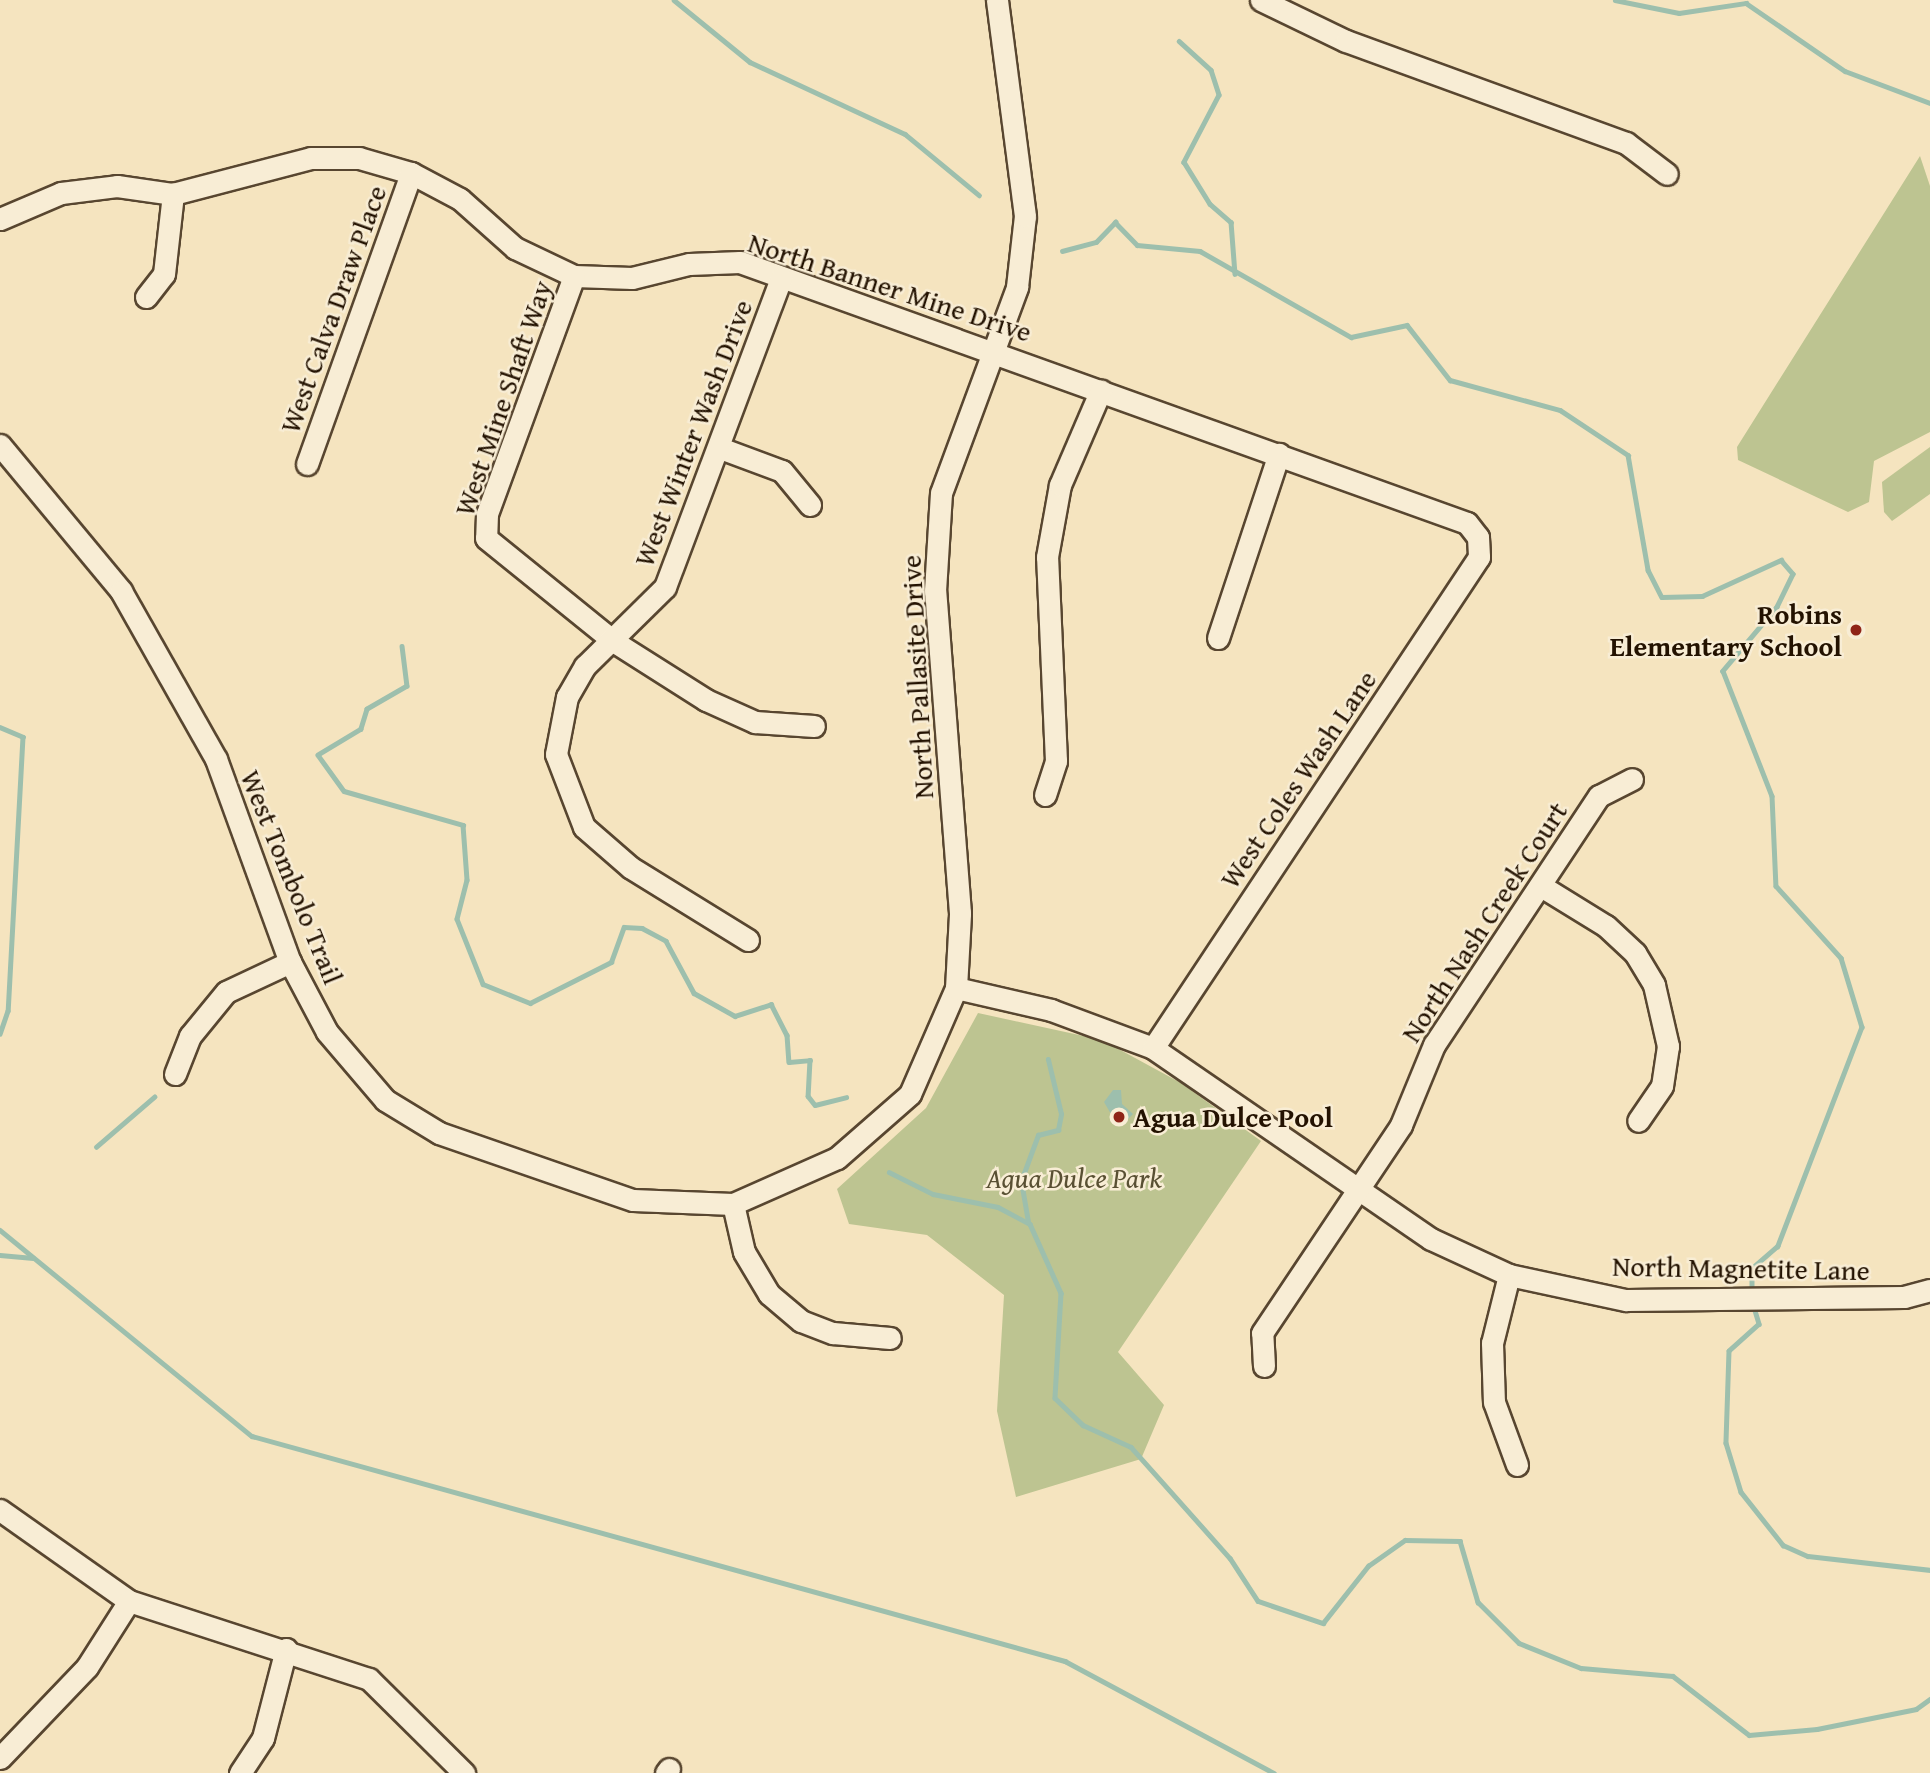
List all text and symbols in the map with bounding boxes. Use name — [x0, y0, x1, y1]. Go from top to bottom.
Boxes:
street label: West Calva Draw Place — [273, 181, 393, 437]
street label: North Banner Mine Drive — [744, 225, 1036, 349]
street label: West Mine Shaft Way — [447, 276, 559, 520]
street label: West Winter Wash Drive — [627, 295, 759, 571]
street label: North Pallasite Drive — [894, 554, 940, 800]
place label: Robins Elementary School — [1610, 597, 1842, 663]
marker: Robins Elementary School — [1848, 622, 1864, 638]
street label: West Coles Wash Lane — [1213, 664, 1383, 894]
street label: West Tombolo Trail — [234, 765, 350, 989]
street label: North Nash Creek Court — [1394, 796, 1574, 1048]
place label: Agua Dulce Pool — [1133, 1100, 1333, 1134]
marker: Agua Dulce Pool — [1111, 1109, 1127, 1125]
park label: Agua Dulce Park — [986, 1161, 1162, 1195]
street label: North Magnetite Lane — [1612, 1249, 1870, 1287]

